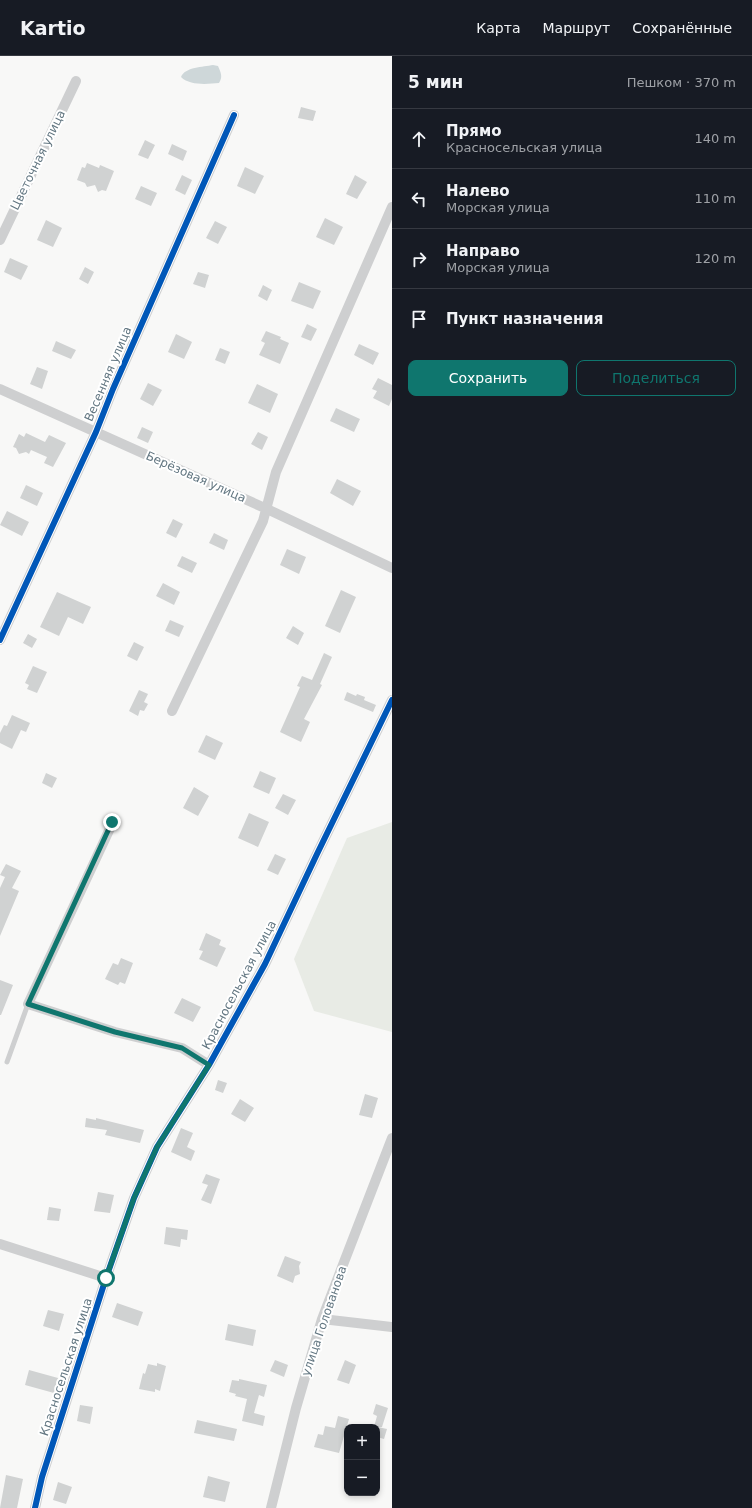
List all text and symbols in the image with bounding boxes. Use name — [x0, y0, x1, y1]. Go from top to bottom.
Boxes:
text: Kartio — [20, 17, 86, 39]
text: Карта — [476, 20, 520, 36]
text: Маршрут — [542, 20, 610, 36]
text: Сохранённые — [632, 20, 732, 36]
text: 5 мин — [408, 72, 463, 92]
text: Пешком · 370 m — [627, 75, 736, 90]
street label: Цветочная улица — [8, 108, 68, 212]
text: Прямо — [446, 122, 502, 140]
icon: ahead — [408, 128, 430, 150]
text: 140 m — [694, 131, 736, 146]
text: Красносельская улица — [446, 140, 602, 155]
text: Налево — [446, 182, 510, 200]
icon: left — [408, 188, 430, 210]
text: 110 m — [694, 191, 736, 206]
text: Морская улица — [446, 200, 550, 215]
text: Направо — [446, 242, 520, 260]
icon: right — [408, 248, 430, 270]
text: 120 m — [694, 251, 736, 266]
text: Морская улица — [446, 260, 550, 275]
icon: arrive — [408, 308, 430, 330]
text: Пункт назначения — [446, 310, 603, 328]
street label: Весенняя улица — [82, 324, 134, 424]
button: Сохранить — [408, 360, 568, 396]
button: Поделиться — [576, 360, 736, 396]
street label: Берёзовая улица — [144, 449, 248, 505]
route end — [103, 813, 121, 831]
street label: Красносельская улица — [199, 918, 279, 1052]
street label: улица Голованова — [299, 1264, 349, 1378]
route start — [97, 1269, 115, 1287]
street label: Красносельская улица — [37, 1296, 95, 1438]
map controls — [344, 1424, 380, 1496]
button: + — [344, 1424, 380, 1460]
button: − — [344, 1460, 380, 1496]

